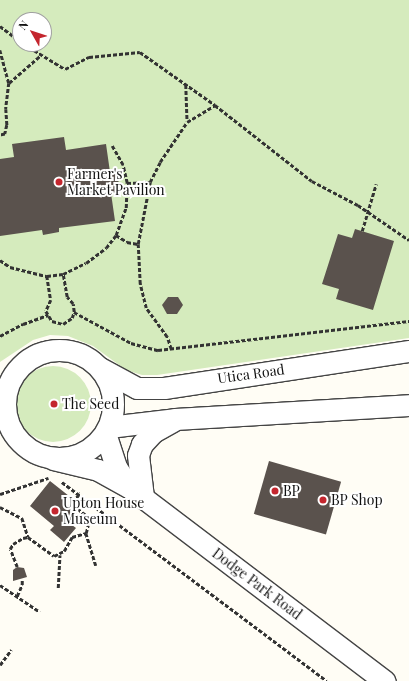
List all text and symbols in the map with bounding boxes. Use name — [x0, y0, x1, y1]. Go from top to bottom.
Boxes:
north arrow — [12, 12, 52, 52]
text: N — [15, 17, 31, 33]
place label: Farmer's Market Pavilion — [67, 166, 165, 198]
marker: Farmer's Market Pavilion — [54, 177, 64, 187]
street label: Utica Road — [216, 361, 286, 387]
place label: The Seed — [62, 396, 119, 412]
marker: The Seed — [49, 399, 59, 409]
place label: BP — [283, 483, 300, 499]
marker: BP — [270, 486, 280, 496]
place label: BP Shop — [331, 492, 383, 508]
place label: Upton House Museum — [63, 495, 144, 528]
marker: BP Shop — [318, 495, 328, 505]
marker: Upton House Museum — [50, 506, 60, 516]
street label: Dodge Park Road — [209, 545, 305, 623]

